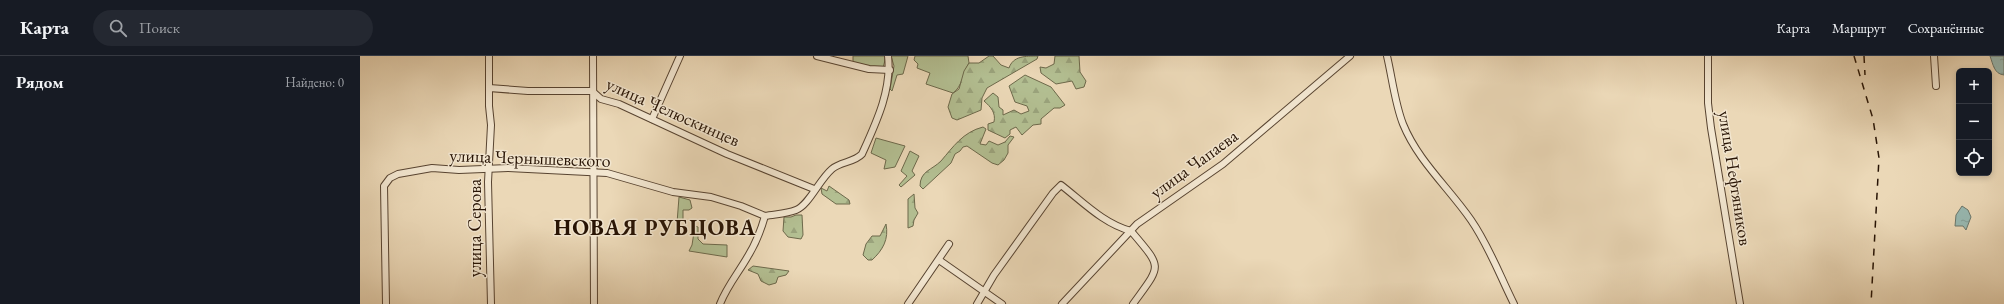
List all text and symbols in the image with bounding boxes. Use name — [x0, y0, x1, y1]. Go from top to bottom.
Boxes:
search box — [93, 10, 373, 46]
text: Карта — [20, 15, 69, 40]
icon: search — [107, 17, 129, 39]
text: Поиск — [139, 18, 180, 37]
text: Карта — [1777, 19, 1810, 37]
text: Маршрут — [1832, 19, 1886, 37]
text: Сохранённые — [1908, 19, 1984, 37]
map controls — [1956, 68, 1992, 176]
button: + — [1956, 68, 1992, 104]
text: Рядом — [16, 71, 64, 93]
street label: улица Челюскинцев — [603, 72, 744, 151]
text: Найдено: 0 — [285, 74, 344, 91]
button: − — [1956, 104, 1992, 140]
street label: улица Нефтяников — [1713, 109, 1758, 247]
street label: улица Чапаева — [1145, 124, 1243, 203]
button: locate — [1956, 140, 1992, 176]
street label: улица Чернышевского — [449, 143, 611, 172]
street label: улица Серова — [463, 178, 486, 277]
district label: НОВАЯ РУБЦОВА — [554, 213, 756, 242]

